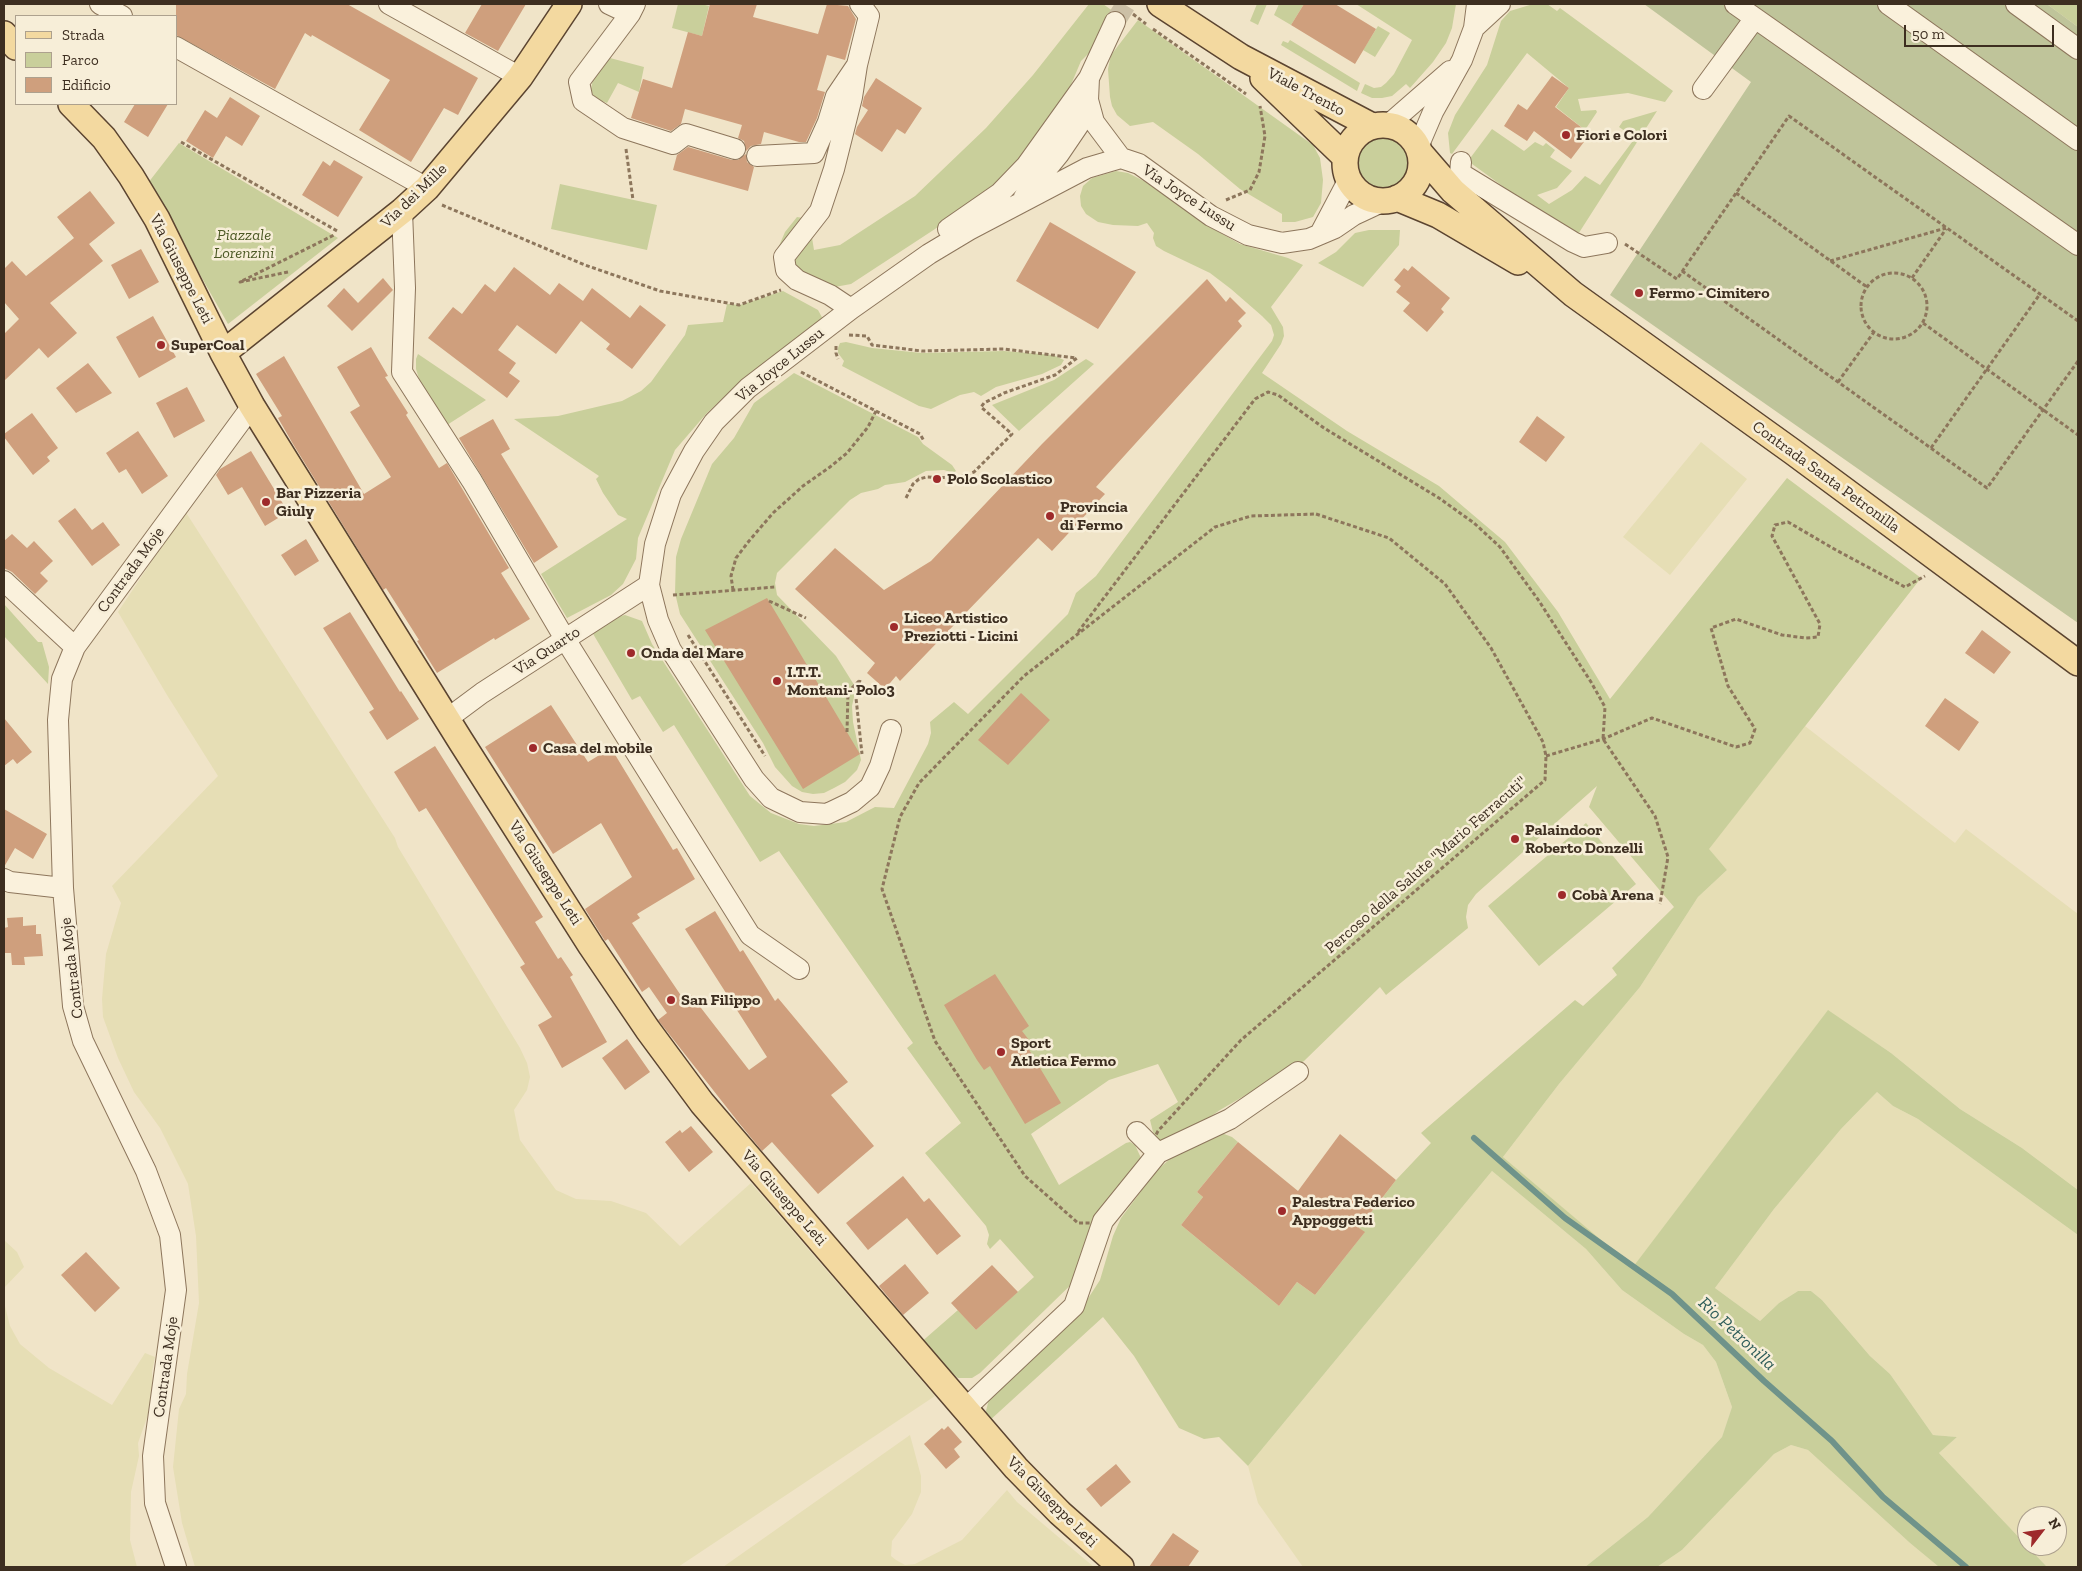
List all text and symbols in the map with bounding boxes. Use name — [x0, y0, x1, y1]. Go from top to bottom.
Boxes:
legend — [15, 15, 178, 105]
scale bar — [1907, 15, 2057, 47]
text: 50 m — [1912, 25, 1945, 43]
text: Strada — [62, 26, 105, 44]
text: Parco — [62, 51, 99, 69]
street label: Viale Trento — [1264, 64, 1348, 120]
text: Edificio — [62, 76, 111, 94]
place label: Fiori e Colori — [1576, 125, 1667, 145]
marker: Fiori e Colori — [1560, 129, 1572, 141]
street label: Via dei Mille — [377, 160, 451, 232]
street label: Via Joyce Lussu — [1139, 161, 1239, 235]
street label: Via Giuseppe Leti — [145, 211, 217, 327]
park label: Piazzale Lorenzini — [214, 225, 274, 263]
place label: Fermo - Cimitero — [1649, 283, 1770, 303]
marker: Fermo - Cimitero — [1633, 287, 1645, 299]
street label: Via Joyce Lussu — [732, 324, 828, 406]
place label: SuperCoal — [171, 335, 245, 355]
marker: SuperCoal — [155, 339, 167, 351]
street label: Contrada Santa Petronilla — [1748, 417, 1904, 537]
place label: Polo Scolastico — [947, 469, 1052, 489]
marker: Polo Scolastico — [931, 473, 943, 485]
place label: Bar Pizzeria Giuly — [276, 483, 361, 521]
marker: Bar Pizzeria Giuly — [260, 496, 272, 508]
place label: Provincia di Fermo — [1060, 497, 1128, 535]
marker: Provincia di Fermo — [1044, 510, 1056, 522]
street label: Contrada Moje — [93, 523, 169, 617]
place label: Liceo Artistico Preziotti - Licini — [904, 608, 1018, 646]
marker: Liceo Artistico Preziotti - Licini — [888, 621, 900, 633]
street label: Via Quarto — [510, 622, 584, 680]
place label: Onda del Mare — [641, 643, 744, 663]
marker: Onda del Mare — [625, 647, 637, 659]
place label: I.T.T. Montani- Polo3 — [787, 662, 895, 700]
marker: I.T.T. Montani- Polo3 — [771, 675, 783, 687]
place label: Casa del mobile — [543, 738, 653, 758]
marker: Casa del mobile — [527, 742, 539, 754]
street label: Percoso della Salute "Mario Ferracuti" — [1321, 772, 1531, 958]
street label: Via Giuseppe Leti — [504, 817, 586, 929]
place label: Palaindoor Roberto Donzelli — [1525, 820, 1643, 858]
marker: Palaindoor Roberto Donzelli — [1509, 833, 1521, 845]
place label: Cobà Arena — [1572, 885, 1654, 905]
marker: Cobà Arena — [1556, 889, 1568, 901]
street label: Contrada Moje — [56, 916, 88, 1020]
place label: San Filippo — [681, 990, 760, 1010]
marker: San Filippo — [665, 994, 677, 1006]
place label: Sport Atletica Fermo — [1011, 1033, 1116, 1071]
marker: Sport Atletica Fermo — [995, 1046, 1007, 1058]
street label: Via Giuseppe Leti — [737, 1146, 831, 1250]
place label: Palestra Federico Appoggetti — [1292, 1192, 1415, 1230]
marker: Palestra Federico Appoggetti — [1276, 1205, 1288, 1217]
water label: Rio Petronilla — [1694, 1293, 1780, 1375]
street label: Contrada Moje — [149, 1315, 183, 1419]
street label: Via Giuseppe Leti — [1003, 1453, 1101, 1551]
north arrow — [2017, 1506, 2067, 1556]
text: N — [2045, 1515, 2065, 1533]

